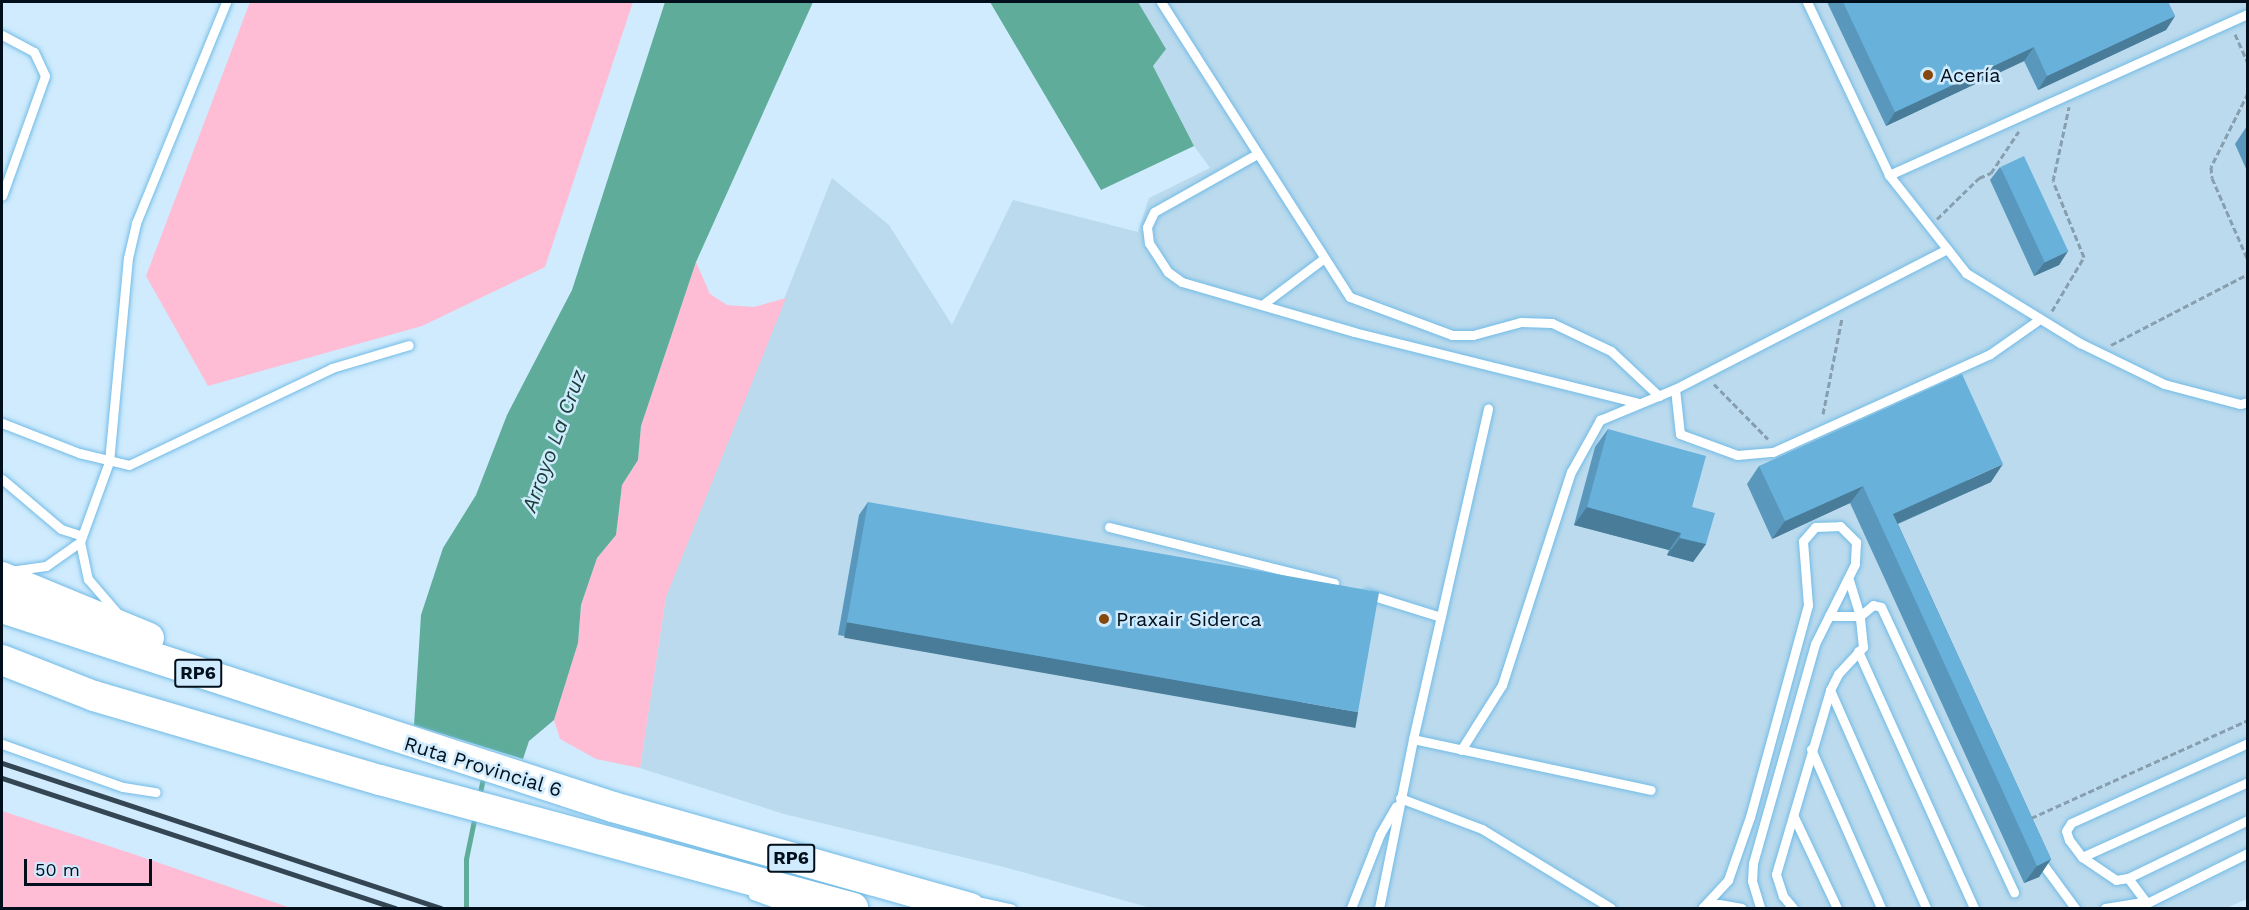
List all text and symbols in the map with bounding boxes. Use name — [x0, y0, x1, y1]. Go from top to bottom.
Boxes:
place label: Acería — [1940, 63, 2001, 87]
marker: Acería — [1921, 68, 1935, 82]
water label: Arroyo La Cruz — [517, 366, 591, 516]
place label: Praxair Siderca — [1116, 607, 1262, 631]
marker: Praxair Siderca — [1097, 612, 1111, 626]
road number: RP6 — [174, 658, 222, 688]
street label: Ruta Provincial 6 — [401, 731, 565, 803]
road number: RP6 — [767, 843, 815, 873]
scale bar — [27, 847, 154, 885]
text: 50 m — [35, 859, 80, 880]

